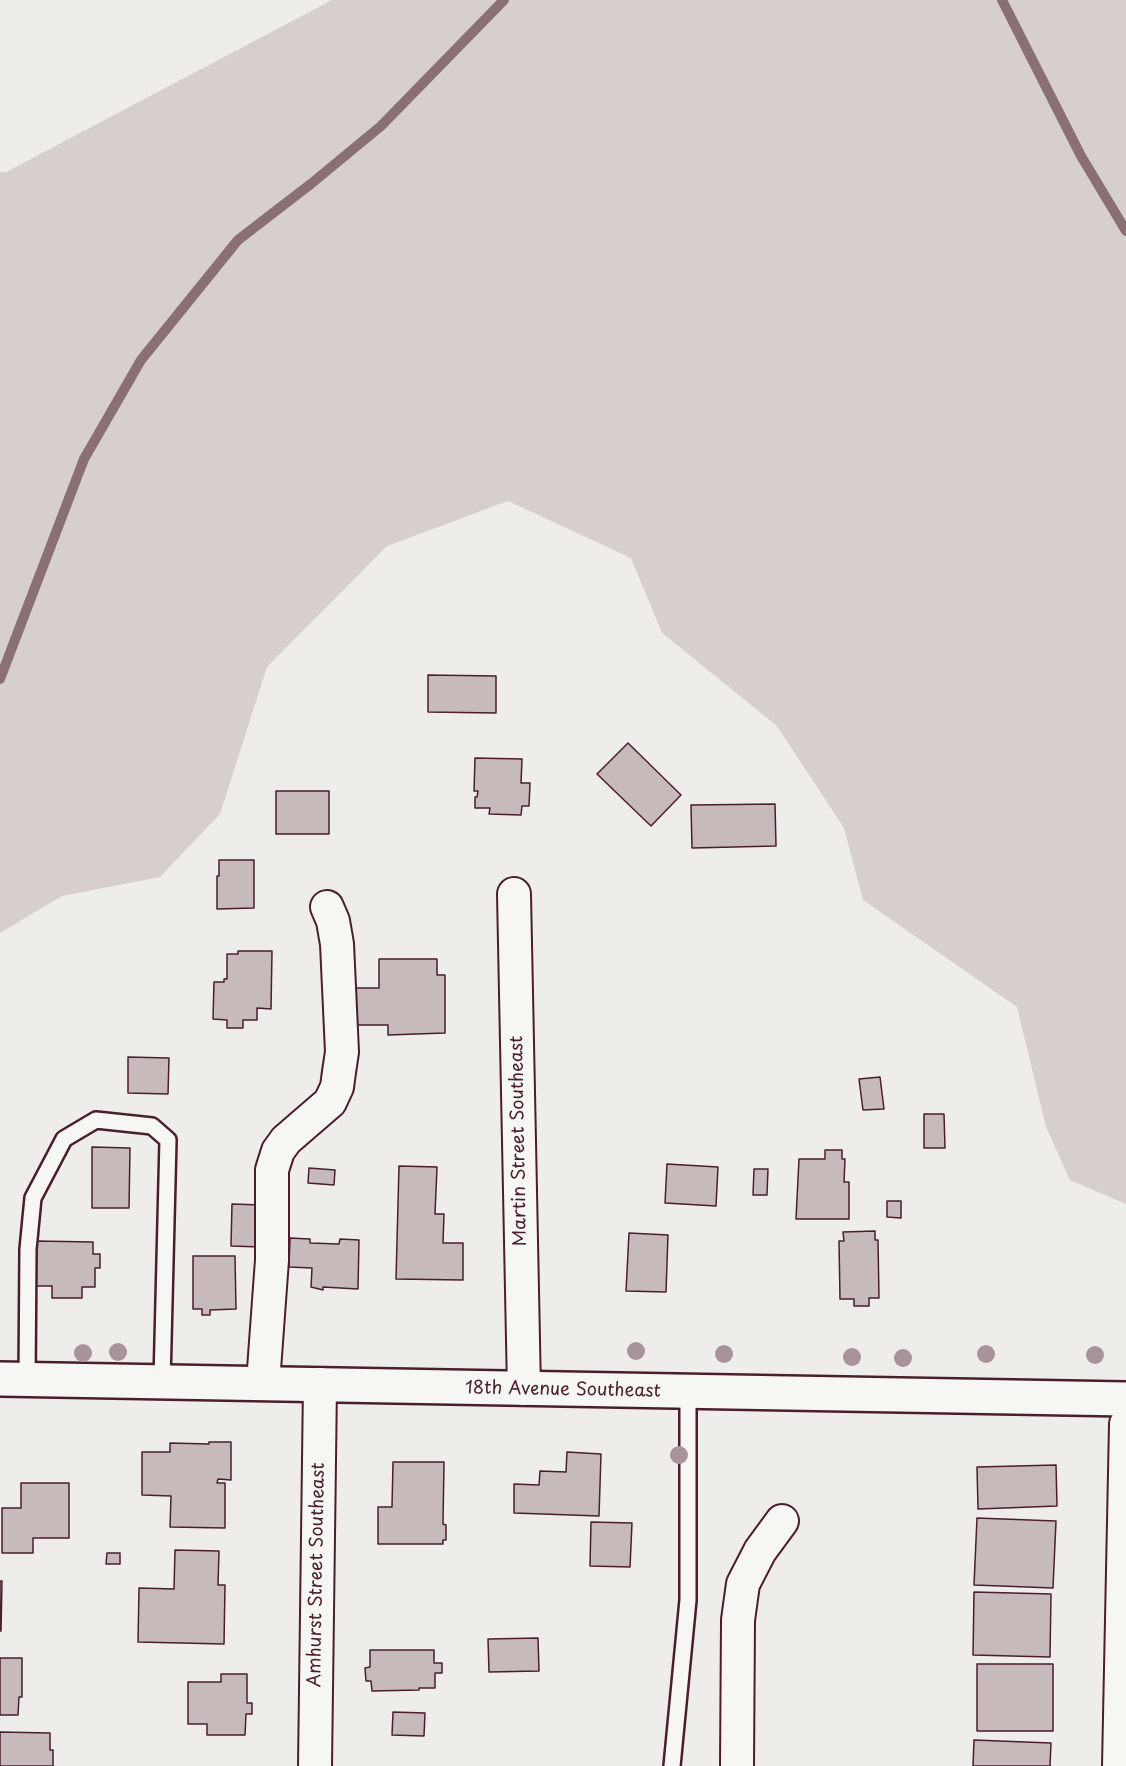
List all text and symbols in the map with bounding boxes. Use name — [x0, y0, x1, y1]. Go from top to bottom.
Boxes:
street label: Martin Street Southeast — [506, 1035, 532, 1247]
street label: 18th Avenue Southeast — [465, 1377, 661, 1403]
street label: Amhurst Street Southeast — [304, 1462, 330, 1688]

